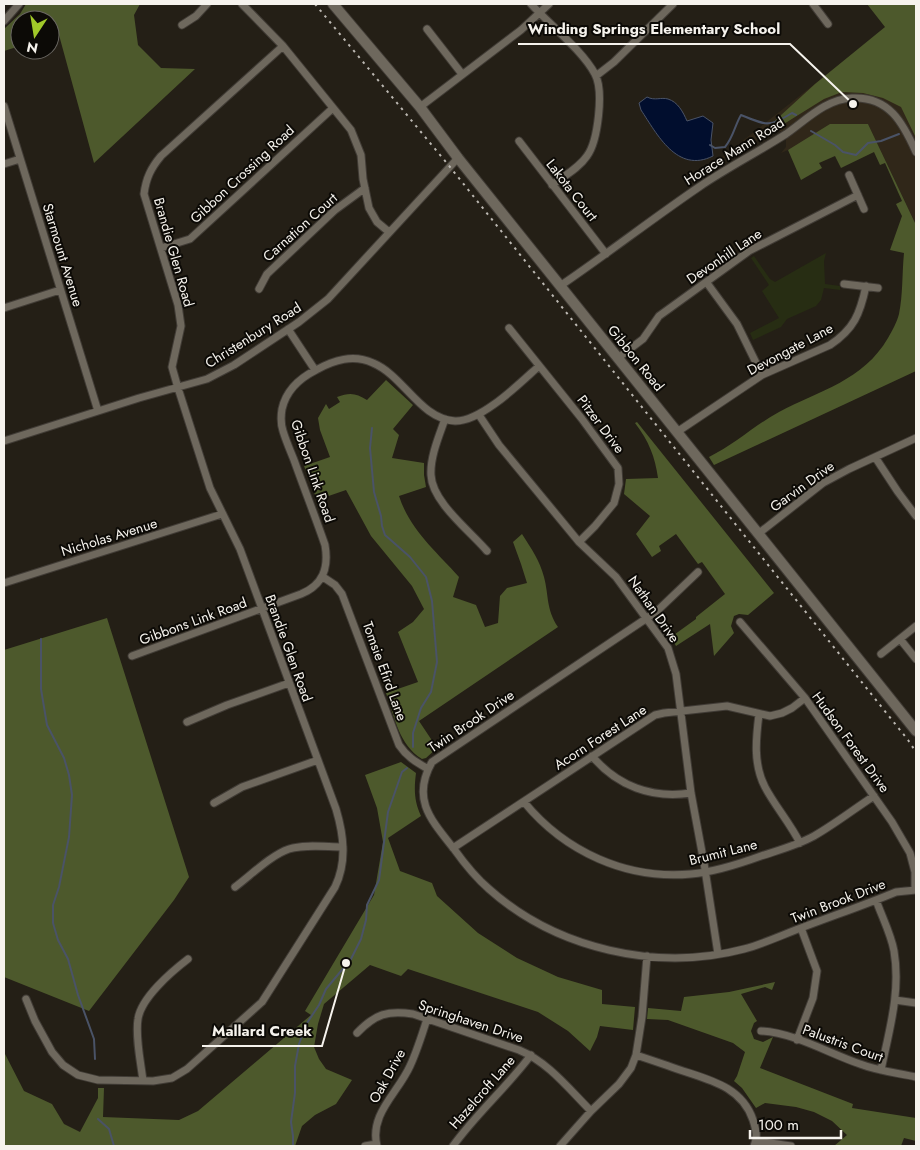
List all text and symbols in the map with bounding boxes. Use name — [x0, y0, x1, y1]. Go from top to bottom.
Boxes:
north arrow — [10, 10, 60, 60]
callout: Winding Springs Elementary School — [518, 14, 790, 44]
text: Winding Springs Elementary School — [528, 18, 780, 40]
text: N — [25, 37, 40, 59]
street label: Horace Mann Road — [680, 112, 788, 190]
street label: Gibbon Crossing Road — [185, 120, 299, 228]
street label: Lakota Court — [541, 155, 603, 226]
street label: Carnation Court — [258, 188, 342, 266]
street label: Brandie Glen Road — [149, 195, 199, 309]
street label: Starmount Avenue — [38, 201, 88, 309]
street label: Devonhill Lane — [682, 223, 766, 289]
street label: Christenbury Road — [201, 297, 305, 373]
street label: Devongate Lane — [744, 318, 836, 380]
street label: Gibbon Road — [603, 321, 669, 395]
street label: Pitzer Drive — [572, 391, 630, 457]
street label: Gibbon Link Road — [286, 417, 340, 525]
street label: Garvin Drive — [766, 456, 838, 516]
street label: Nicholas Avenue — [58, 513, 160, 561]
street label: Nathan Drive — [624, 571, 684, 647]
street label: Gibbons Link Road — [136, 592, 250, 650]
street label: Brandie Glen Road — [260, 592, 318, 704]
street label: Tomsie Efird Lane — [358, 619, 412, 723]
street label: Twin Brook Drive — [424, 685, 518, 757]
street label: Hudson Forest Drive — [807, 687, 895, 797]
street label: Acorn Forest Lane — [550, 700, 650, 774]
street label: Brumit Lane — [687, 834, 759, 870]
street label: Twin Brook Drive — [788, 874, 888, 928]
street label: Springhaven Drive — [416, 995, 526, 1047]
callout: Mallard Creek — [202, 1016, 322, 1046]
street label: Palustris Court — [800, 1019, 887, 1067]
text: Mallard Creek — [212, 1020, 312, 1042]
street label: Oak Drive — [364, 1045, 410, 1107]
street label: Hazelcroft Lane — [444, 1051, 520, 1133]
scale bar — [750, 1108, 841, 1140]
text: 100 m — [758, 1114, 799, 1136]

